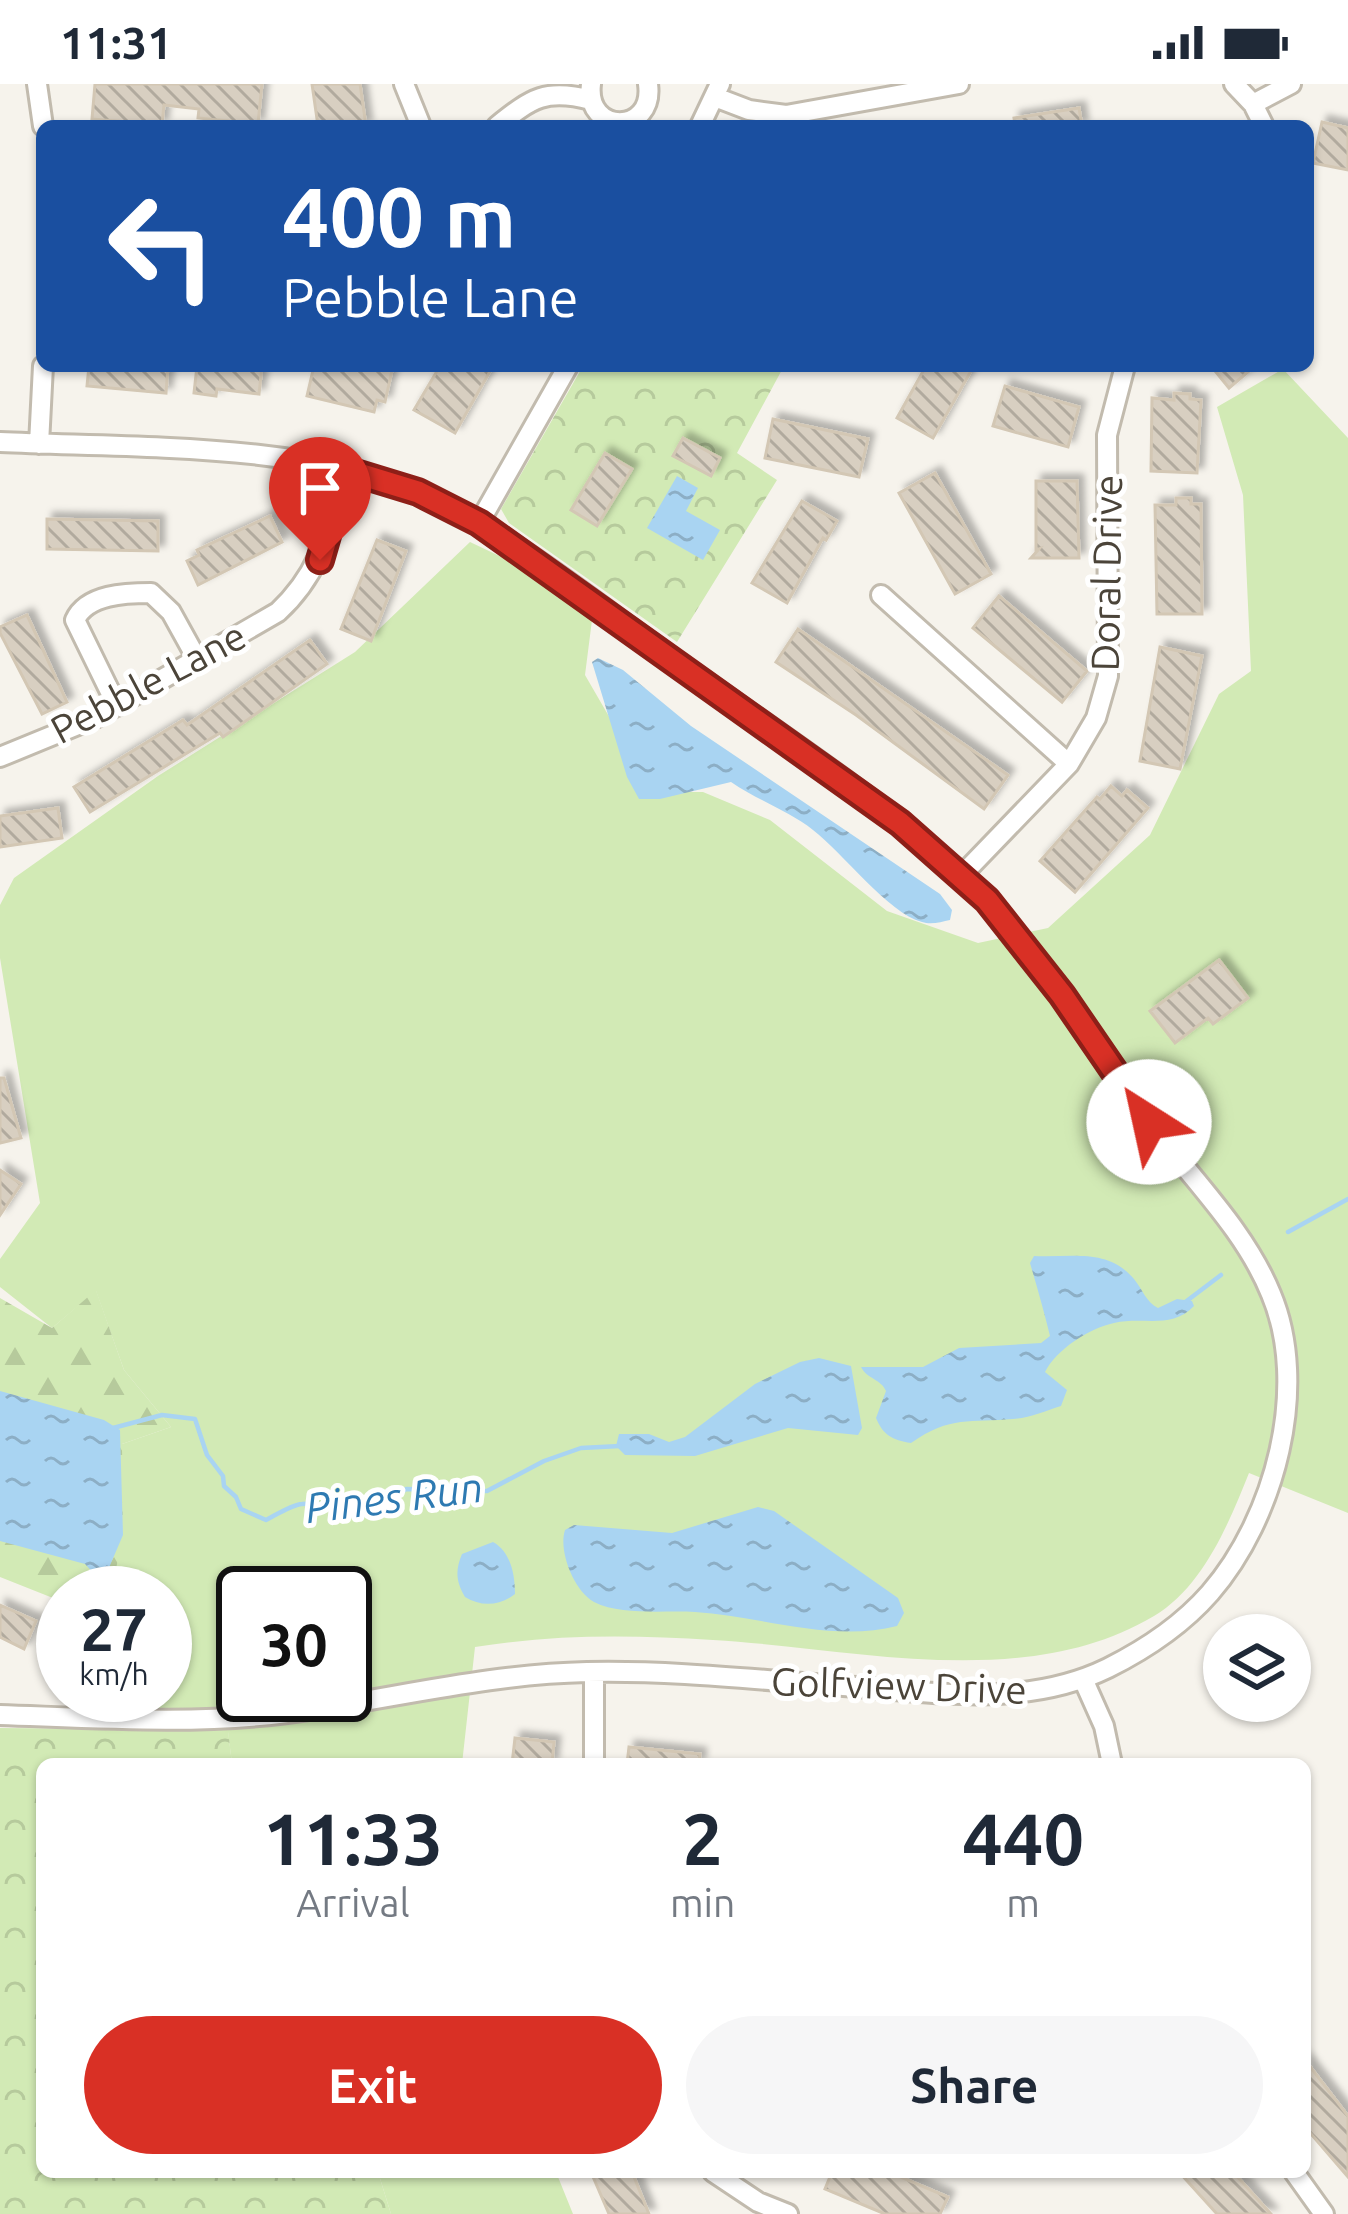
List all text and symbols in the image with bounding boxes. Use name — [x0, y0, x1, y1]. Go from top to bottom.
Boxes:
text: 11:31 — [60, 17, 173, 68]
icon: left — [84, 168, 240, 324]
text: 400 m — [282, 169, 516, 263]
text: Pebble Lane — [282, 267, 578, 327]
pin — [269, 437, 371, 560]
icon: arrive — [287, 455, 353, 521]
street label: Doral Drive — [1083, 474, 1129, 672]
street label: Pebble Lane — [43, 613, 253, 751]
position arrow — [1086, 1059, 1212, 1185]
water label: Pines Run — [302, 1463, 486, 1531]
speed limit sign: 30 — [216, 1566, 372, 1722]
text: 27 — [80, 1595, 148, 1662]
map controls — [1203, 1614, 1311, 1722]
button: layers — [1203, 1614, 1311, 1722]
text: km/h — [79, 1657, 149, 1691]
street label: Golfview Drive — [770, 1659, 1028, 1711]
text: 11:33 — [263, 1798, 443, 1879]
text: 2 — [682, 1798, 723, 1879]
text: 440 — [962, 1798, 1084, 1879]
text: Arrival — [296, 1881, 410, 1924]
text: min — [670, 1881, 735, 1924]
text: m — [1006, 1881, 1040, 1924]
button: Exit — [84, 2016, 662, 2154]
button: Share — [686, 2016, 1263, 2154]

